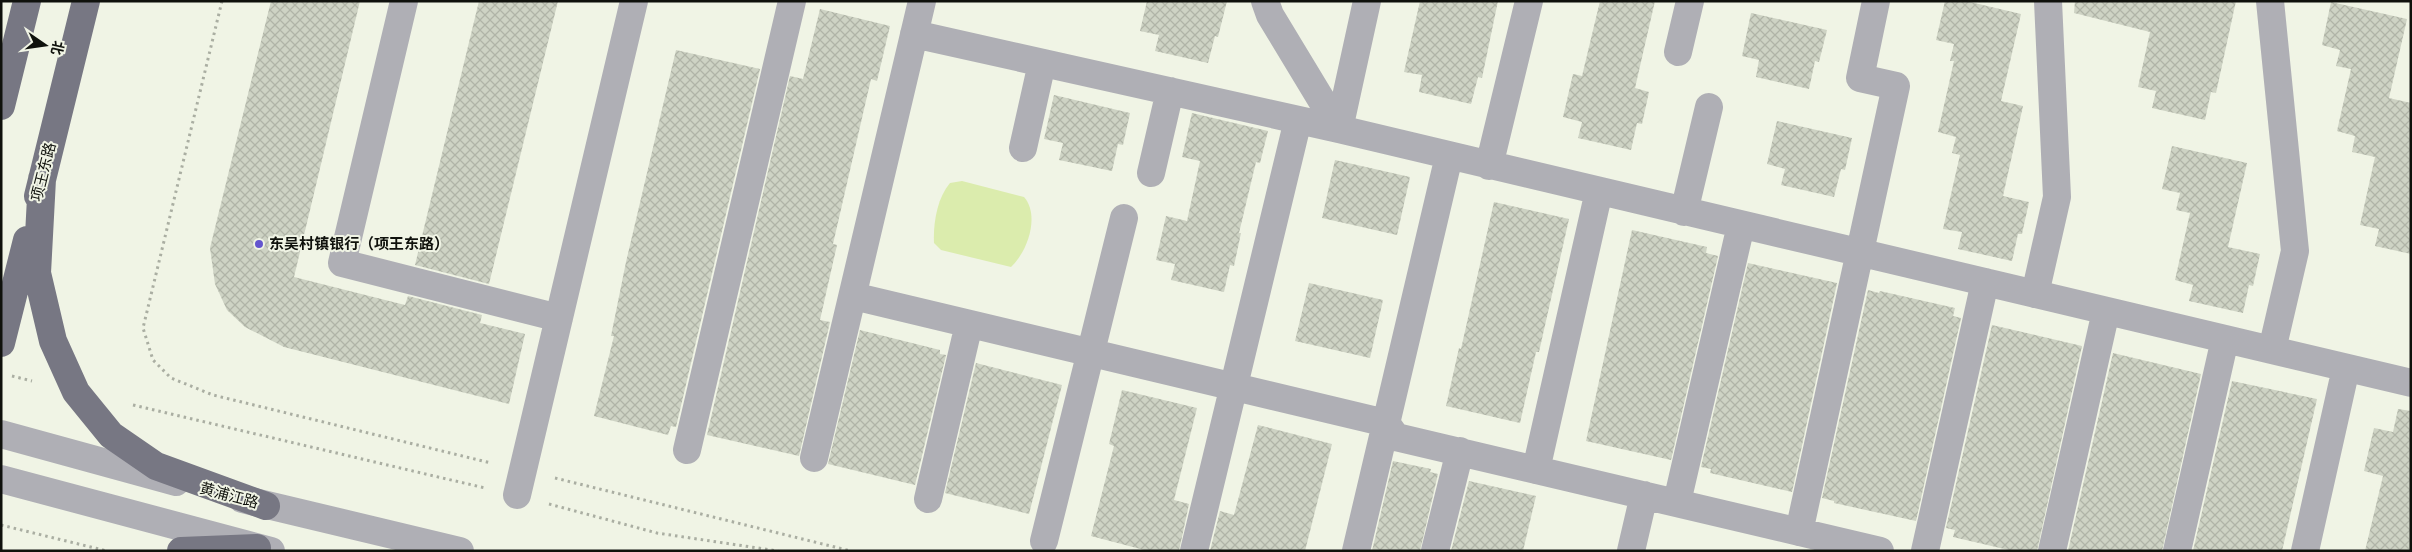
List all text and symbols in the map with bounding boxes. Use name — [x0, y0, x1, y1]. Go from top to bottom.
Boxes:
north arrow — [20, 20, 70, 70]
text: 北 — [47, 39, 67, 57]
street label: 项王东路 — [28, 141, 60, 203]
place label: 东吴村镇银行（项王东路） — [269, 235, 449, 254]
marker: 东吴村镇银行（项王东路） — [253, 238, 265, 250]
street label: 黄浦江路 — [198, 479, 260, 513]

